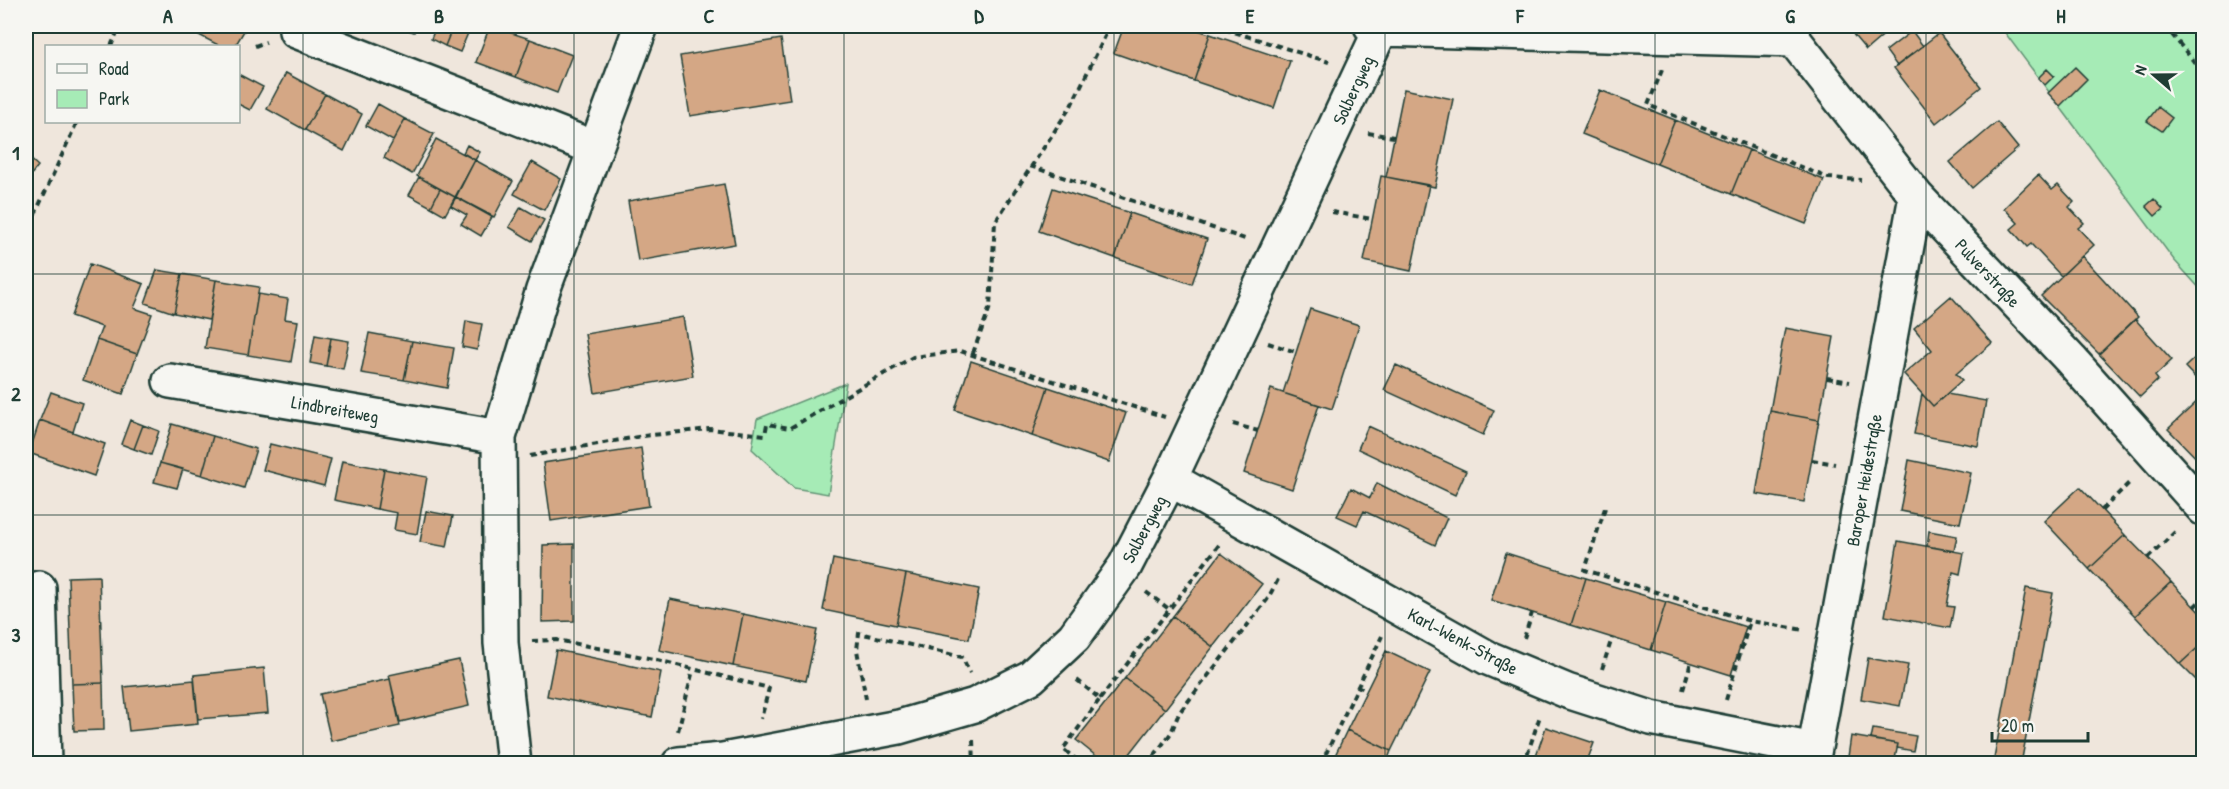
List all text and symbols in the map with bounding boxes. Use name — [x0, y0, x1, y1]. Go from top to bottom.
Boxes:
text: A — [163, 2, 173, 29]
text: B — [434, 2, 444, 29]
text: C — [704, 2, 715, 29]
text: D — [974, 2, 984, 29]
text: E — [1246, 2, 1255, 29]
text: F — [1515, 2, 1525, 29]
text: G — [1785, 2, 1795, 29]
text: H — [2056, 2, 2066, 29]
legend — [45, 45, 240, 123]
north arrow — [2124, 45, 2184, 105]
street label: Solbergweg — [1326, 51, 1380, 129]
text: Road — [99, 56, 129, 81]
text: N — [2128, 62, 2152, 78]
text: Park — [99, 86, 130, 111]
text: 1 — [12, 139, 20, 166]
street label: Pulverstraße — [1950, 233, 2026, 313]
text: 2 — [11, 380, 21, 407]
street label: Lindbreiteweg — [289, 389, 381, 429]
street label: Baroper Heidestraße — [1840, 412, 1888, 548]
street label: Solbergweg — [1116, 491, 1172, 567]
street label: Karl-Wenk-Straße — [1403, 601, 1523, 681]
text: 3 — [12, 621, 21, 648]
scale bar — [1992, 705, 2088, 743]
text: 20 m — [2001, 713, 2034, 738]

